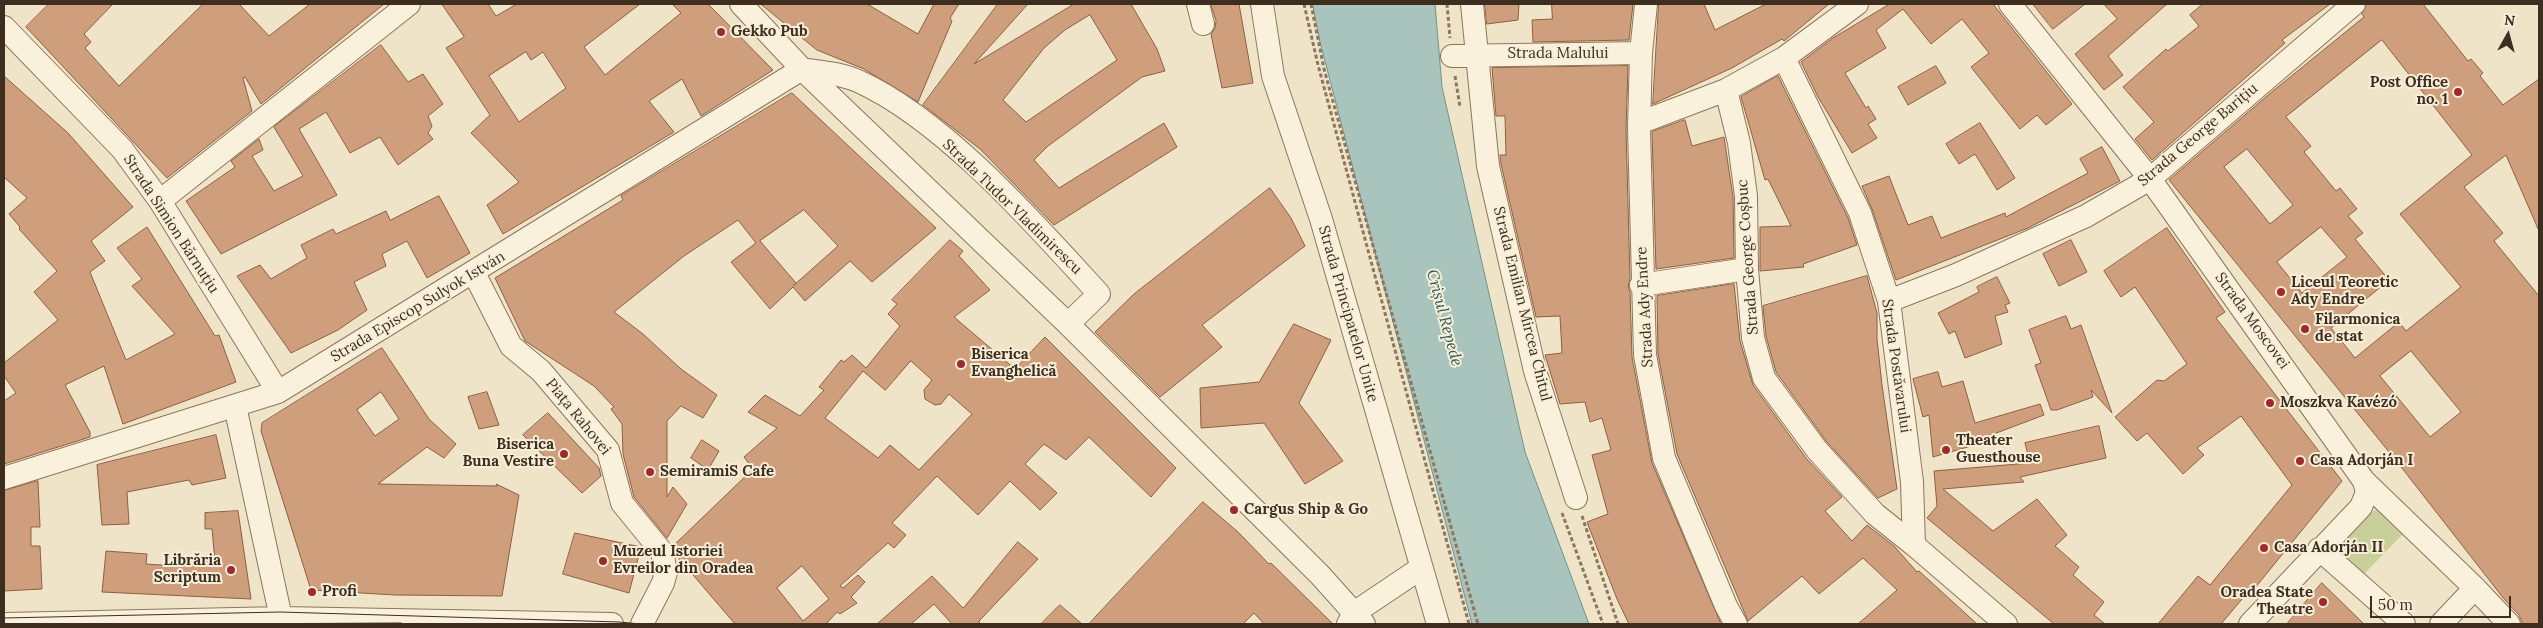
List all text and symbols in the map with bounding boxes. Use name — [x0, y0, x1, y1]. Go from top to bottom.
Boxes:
north arrow — [2483, 10, 2533, 60]
text: N — [2503, 11, 2516, 30]
place label: Gekko Pub — [731, 23, 808, 41]
marker: Gekko Pub — [715, 26, 727, 38]
street label: Strada Malului — [1508, 45, 1608, 63]
place label: Post Office no. 1 — [2370, 74, 2448, 109]
street label: Strada George Barițiu — [2134, 80, 2262, 190]
marker: Post Office no. 1 — [2452, 86, 2464, 98]
street label: Strada Tudor Vladimirescu — [939, 136, 1085, 278]
street label: Strada Simion Bărnuțiu — [119, 151, 223, 297]
street label: Strada George Coșbuc — [1734, 179, 1762, 335]
street label: Strada Emilian Mircea Chitul — [1489, 205, 1555, 403]
street label: Strada Principatelor Unite — [1314, 224, 1382, 404]
street label: Strada Ady Endre — [1633, 246, 1657, 368]
street label: Strada Episcop Sulyok István — [328, 248, 508, 366]
water label: Crișul Repede — [1422, 268, 1466, 368]
street label: Strada Moscovei — [2211, 269, 2293, 373]
place label: Liceul Teoretic Ady Endre — [2291, 274, 2398, 309]
marker: Liceul Teoretic Ady Endre — [2275, 286, 2287, 298]
street label: Strada Postăvarului — [1878, 298, 1914, 434]
place label: Filarmonica de stat — [2315, 311, 2400, 346]
marker: Filarmonica de stat — [2299, 323, 2311, 335]
place label: Biserica Evanghelică — [971, 346, 1056, 381]
marker: Biserica Evanghelică — [955, 358, 967, 370]
street label: Piața Rahovei — [542, 375, 614, 459]
place label: Moszkva Kavézó — [2280, 394, 2397, 412]
marker: Moszkva Kavézó — [2264, 397, 2276, 409]
place label: Theater Guesthouse — [1956, 432, 2041, 467]
place label: Biserica Buna Vestire — [463, 436, 554, 471]
marker: Theater Guesthouse — [1940, 444, 1952, 456]
marker: Biserica Buna Vestire — [558, 448, 570, 460]
place label: Casa Adorján I — [2310, 452, 2413, 470]
marker: Casa Adorján I — [2294, 455, 2306, 467]
place label: SemiramiS Cafe — [660, 463, 774, 481]
marker: SemiramiS Cafe — [644, 466, 656, 478]
place label: Cargus Ship & Go — [1244, 501, 1368, 519]
marker: Cargus Ship & Go — [1228, 504, 1240, 516]
place label: Casa Adorján II — [2274, 539, 2383, 557]
marker: Casa Adorján II — [2258, 542, 2270, 554]
place label: Muzeul Istoriei Evreilor din Oradea — [613, 543, 753, 578]
place label: Librăria Scriptum — [154, 552, 221, 587]
marker: Muzeul Istoriei Evreilor din Oradea — [597, 555, 609, 567]
marker: Librăria Scriptum — [225, 564, 237, 576]
place label: Profi — [322, 583, 357, 601]
place label: Oradea State Theatre — [2221, 584, 2313, 619]
marker: Profi — [306, 586, 318, 598]
scale bar — [2373, 586, 2514, 618]
text: 50 m — [2378, 595, 2413, 614]
marker: Oradea State Theatre — [2317, 596, 2329, 608]

